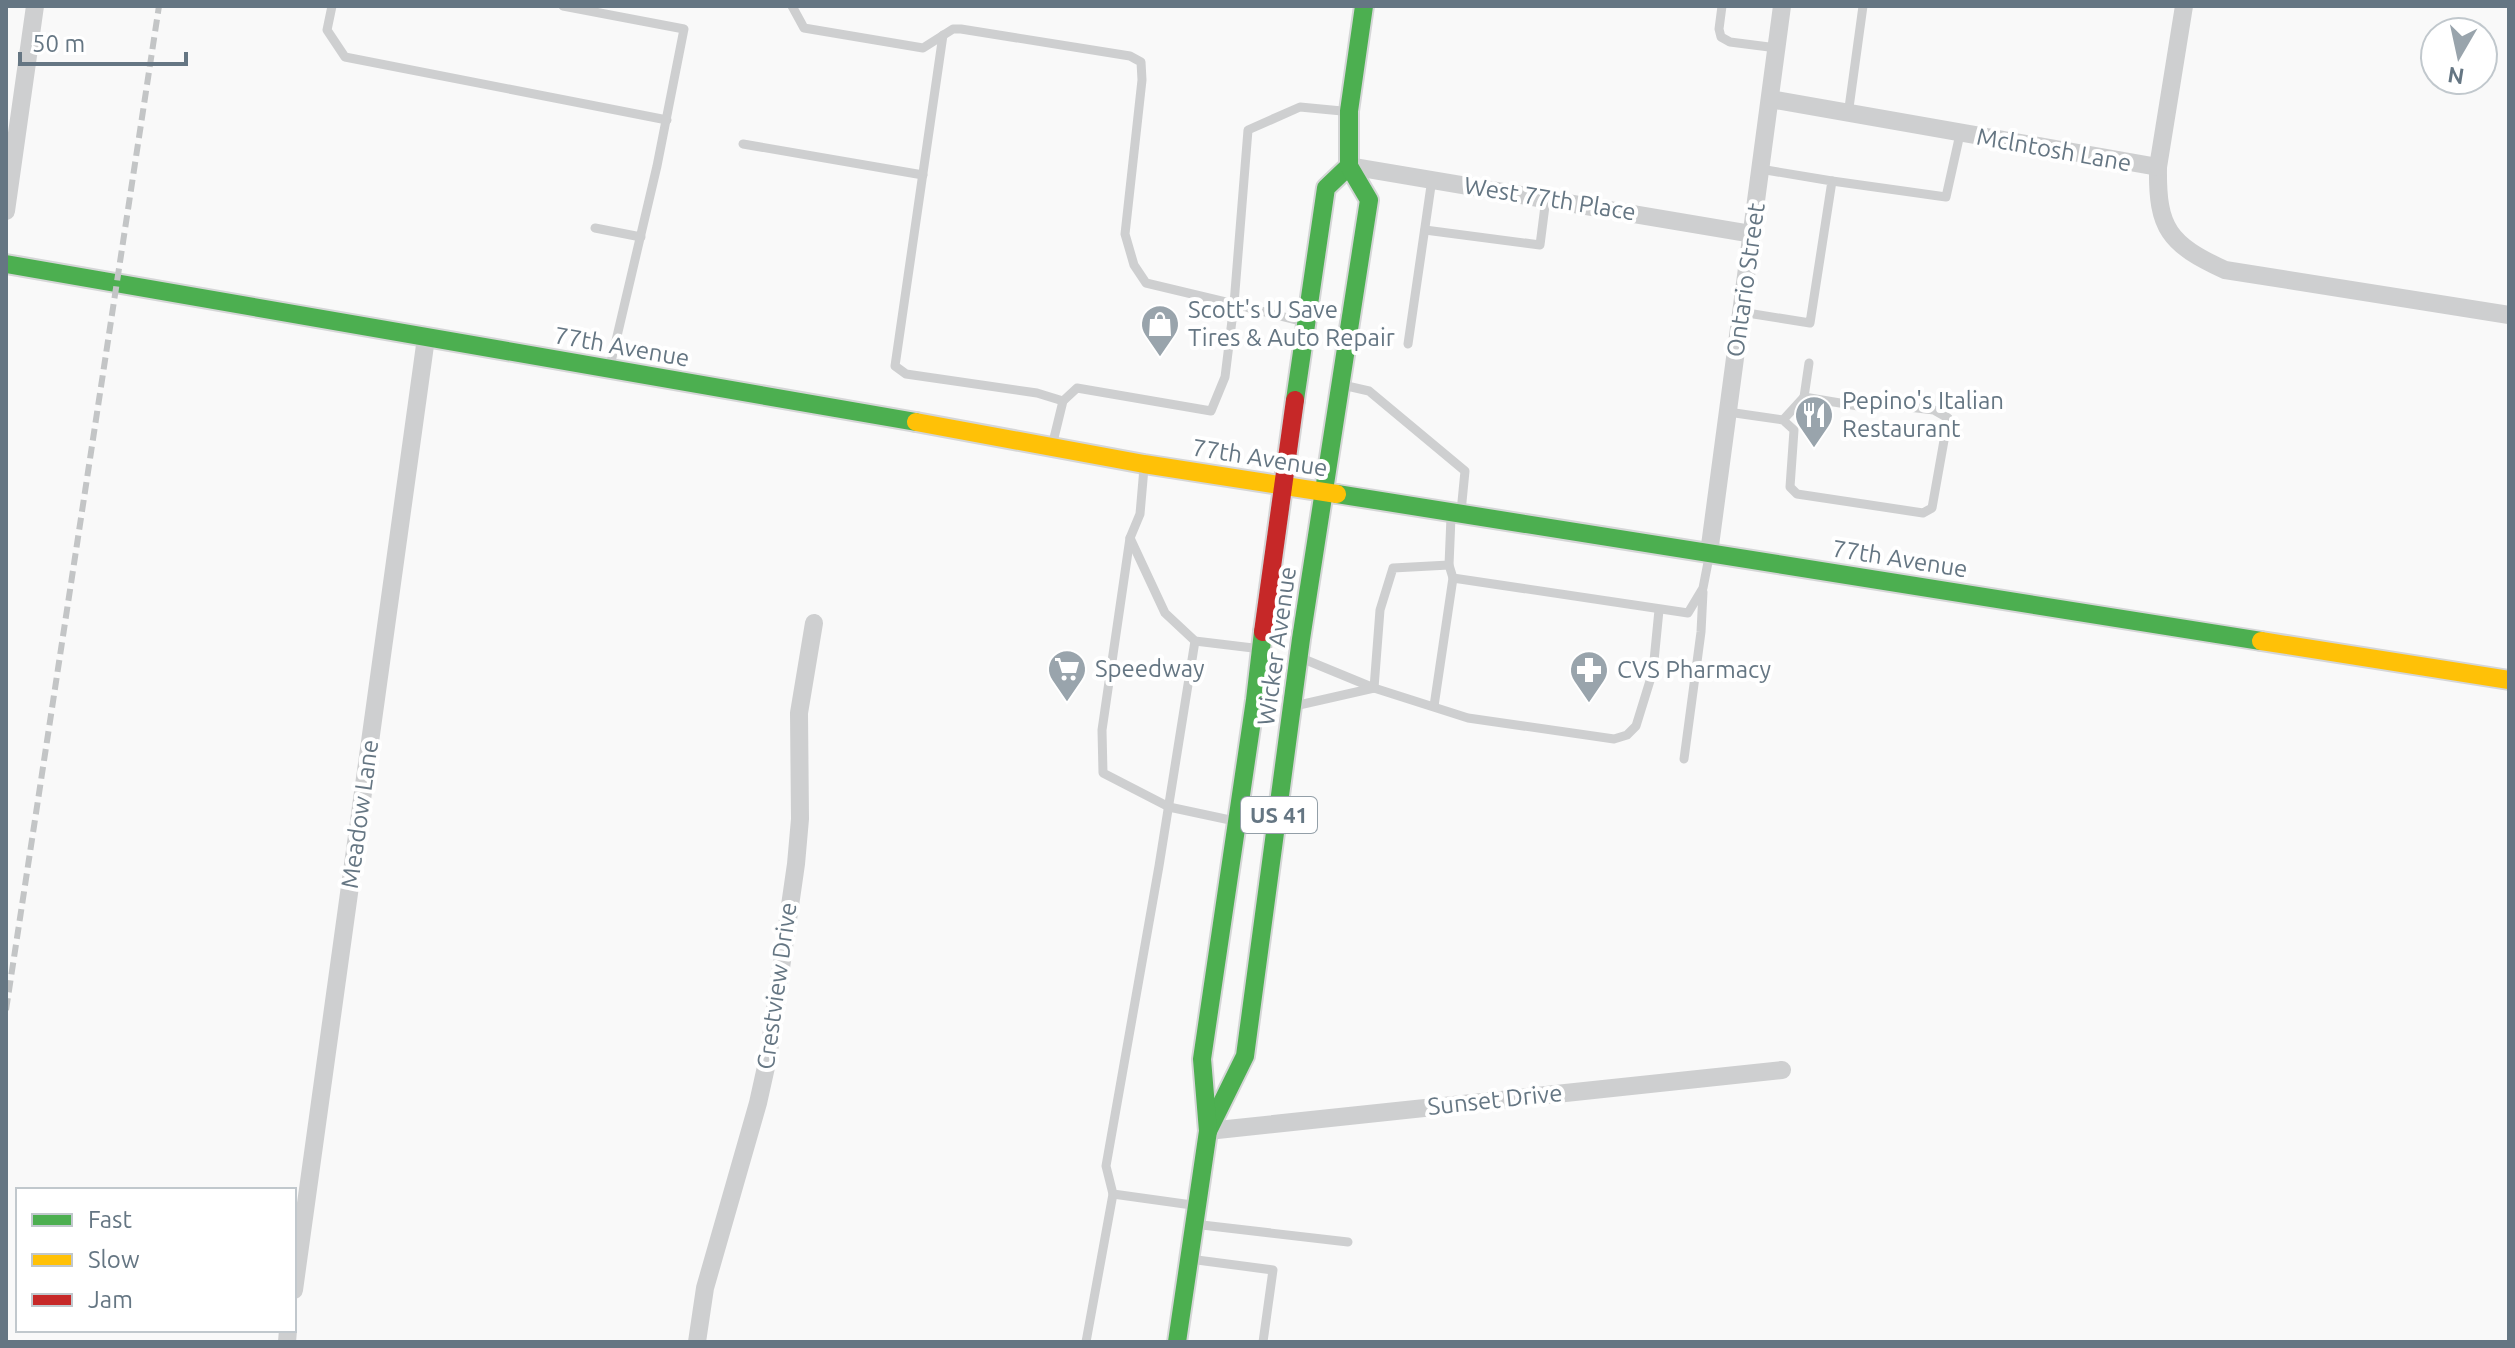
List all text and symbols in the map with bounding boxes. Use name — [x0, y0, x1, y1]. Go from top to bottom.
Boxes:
scale bar — [20, 16, 186, 66]
north arrow — [2419, 16, 2499, 96]
text: 50 m — [32, 30, 85, 57]
text: N — [2446, 63, 2466, 90]
street label: Mclntosh Lane — [1975, 123, 2134, 176]
street label: West 77th Place — [1462, 172, 1638, 225]
street label: Ontario Street — [1721, 200, 1770, 359]
place label: Scott's U Save Tires & Auto Repair — [1188, 296, 1395, 351]
shop icon: Scott's U Save Tires & Auto Repair — [1139, 303, 1181, 358]
street label: 77th Avenue — [552, 321, 692, 372]
place label: Pepino's Italian Restaurant — [1842, 387, 2004, 442]
restaurant icon: Pepino's Italian Restaurant — [1793, 394, 1835, 449]
street label: 77th Avenue — [1191, 433, 1330, 482]
street label: 77th Avenue — [1831, 534, 1970, 583]
street label: Wicker Avenue — [1252, 565, 1301, 727]
supermarket icon: Speedway — [1046, 648, 1088, 703]
pharmacy icon: CVS Pharmacy — [1568, 649, 1610, 704]
place label: Speedway — [1095, 655, 1205, 682]
place label: CVS Pharmacy — [1617, 656, 1771, 683]
street label: Meadow Lane — [336, 738, 383, 890]
road number: US 41 — [1241, 797, 1317, 833]
street label: Crestview Drive — [751, 901, 802, 1071]
street label: Sunset Drive — [1426, 1079, 1564, 1120]
legend — [16, 1188, 296, 1332]
text: Fast — [88, 1206, 132, 1233]
text: Slow — [88, 1246, 140, 1273]
text: Jam — [88, 1286, 133, 1313]

